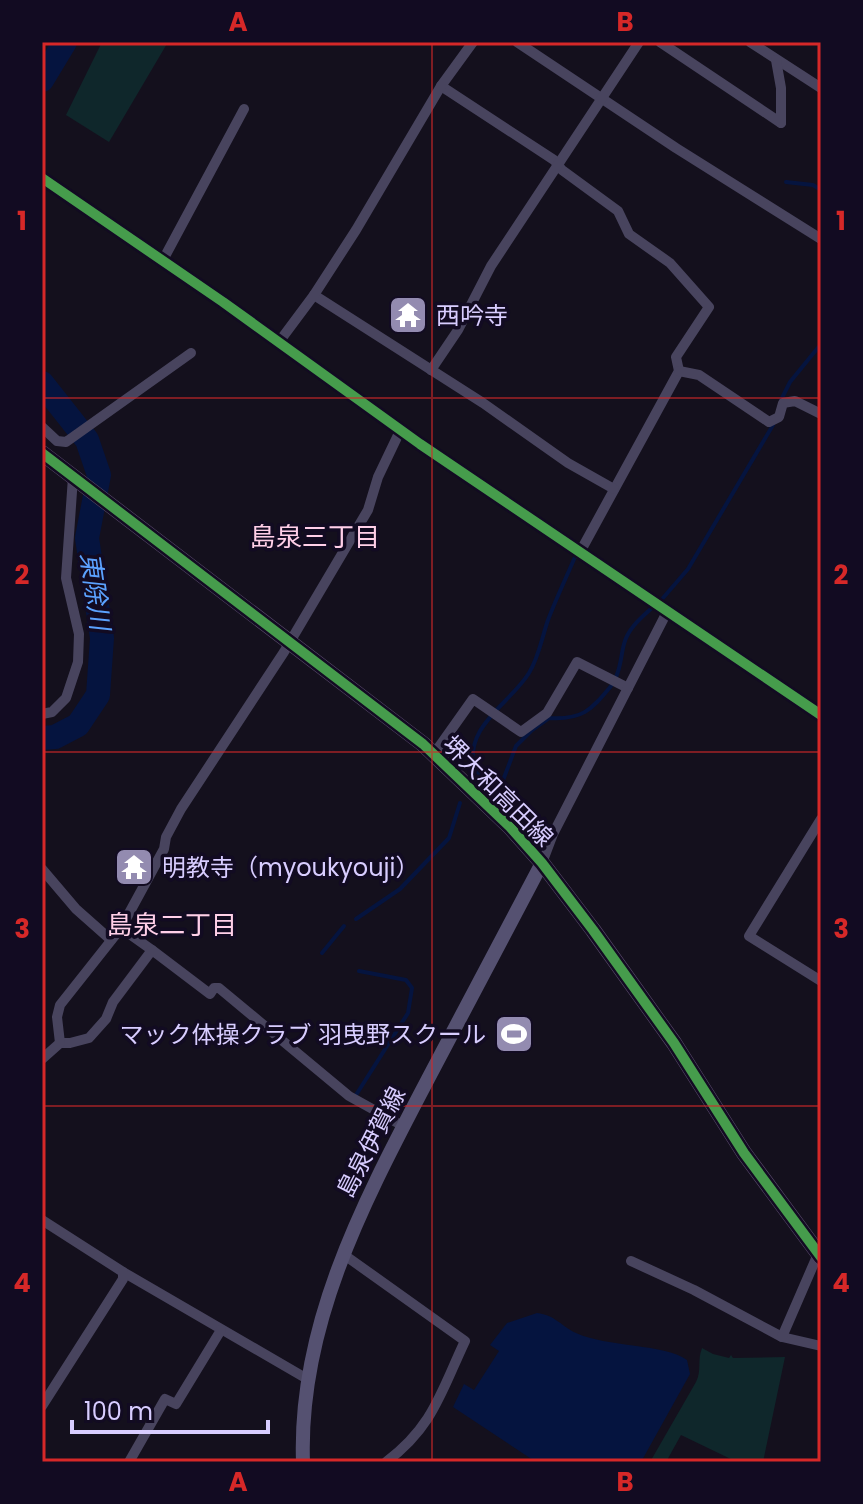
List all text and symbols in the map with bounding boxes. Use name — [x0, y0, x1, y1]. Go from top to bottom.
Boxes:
text: A — [228, 4, 248, 40]
text: B — [616, 4, 634, 40]
text: 1 — [17, 203, 27, 239]
text: 1 — [836, 203, 846, 239]
temple icon: 西吟寺 — [387, 294, 429, 336]
place label: 西吟寺 — [436, 299, 508, 332]
district label: 島泉三丁目 — [250, 519, 380, 555]
water label: 東除川 — [72, 550, 119, 635]
text: 2 — [15, 557, 30, 593]
text: 2 — [834, 557, 849, 593]
street label: 堺大和高田線 — [435, 728, 561, 854]
temple icon: 明教寺（myoukyouji） — [113, 846, 155, 888]
place label: 明教寺（myoukyouji） — [162, 851, 419, 884]
district label: 島泉二丁目 — [107, 907, 237, 943]
text: 3 — [14, 911, 30, 947]
text: 3 — [833, 911, 849, 947]
sports icon: マック体操クラブ 羽曳野スクール — [493, 1013, 535, 1055]
place label: マック体操クラブ 羽曳野スクール — [120, 1018, 486, 1051]
street label: 島泉伊賀線 — [329, 1081, 413, 1203]
text: 4 — [13, 1265, 31, 1301]
text: 4 — [832, 1265, 850, 1301]
scale bar — [72, 1384, 268, 1434]
text: 100 m — [84, 1395, 153, 1428]
text: A — [228, 1464, 248, 1500]
text: B — [616, 1464, 634, 1500]

